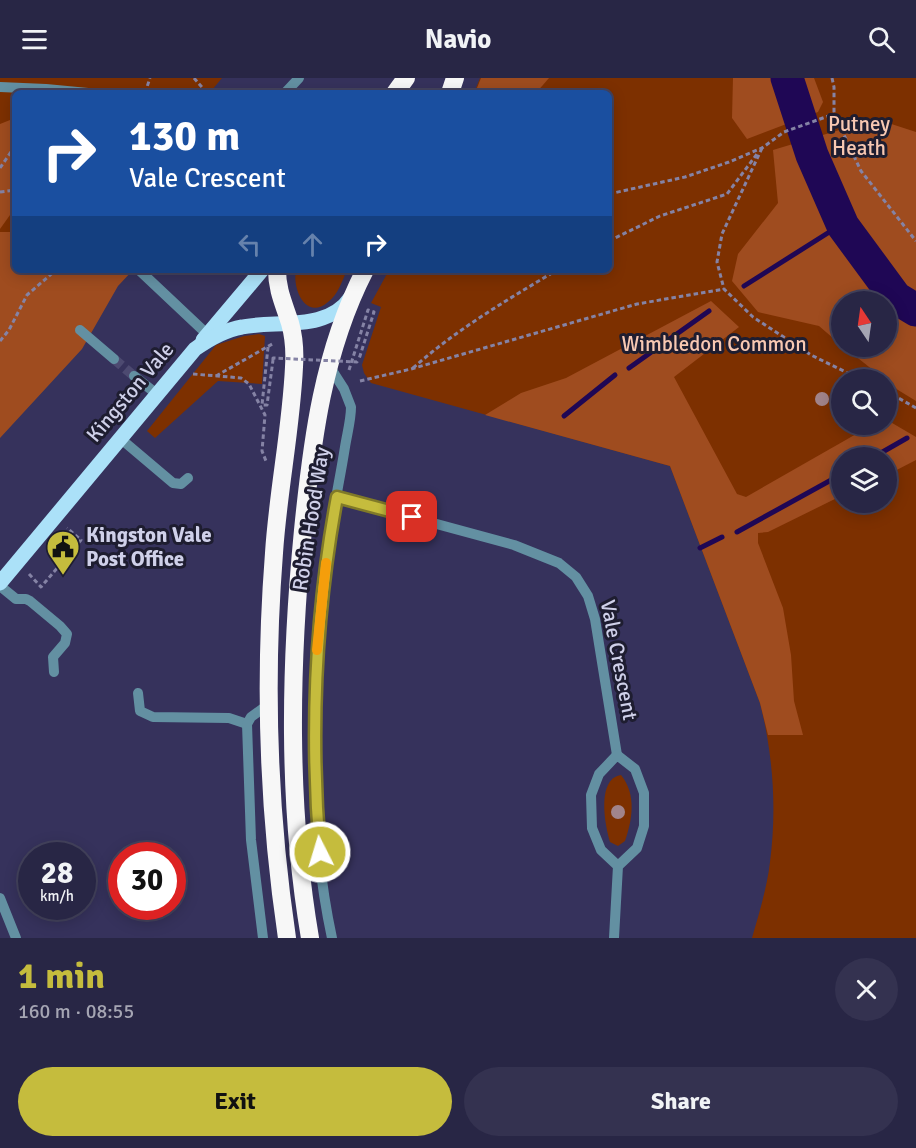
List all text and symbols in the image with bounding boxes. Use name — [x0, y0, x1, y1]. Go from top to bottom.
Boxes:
icon: menu — [18, 23, 51, 56]
text: Navio — [425, 23, 491, 56]
icon: search — [865, 23, 898, 56]
text: 130 m — [129, 111, 240, 162]
park label: Putney Heath — [828, 111, 890, 161]
icon: right — [30, 114, 108, 192]
text: Vale Crescent — [129, 162, 286, 195]
icon: left — [233, 228, 266, 261]
icon: ahead — [296, 228, 329, 261]
icon: right — [359, 228, 392, 261]
north arrow — [831, 291, 897, 357]
map controls — [831, 291, 897, 513]
park label: Wimbledon Common — [621, 331, 807, 357]
street label: Kingston Vale — [81, 337, 179, 447]
button: search — [831, 369, 897, 435]
street label: Robin Hood Way — [287, 445, 335, 593]
button: layers — [831, 447, 897, 513]
pin — [386, 491, 437, 542]
icon: arrive — [395, 500, 428, 533]
place label: Kingston Vale Post Office — [86, 522, 212, 572]
public building icon: Kingston Vale Post Office — [45, 529, 81, 576]
street label: Vale Crescent — [595, 598, 643, 722]
position arrow — [288, 820, 352, 884]
speed limit sign: 30 — [108, 842, 186, 920]
text: 28 — [41, 855, 73, 892]
text: km/h — [40, 887, 74, 905]
text: 1 min — [18, 954, 105, 999]
button: close — [835, 958, 898, 1021]
text: 160 m · 08:55 — [18, 999, 134, 1024]
button: Exit — [18, 1067, 452, 1136]
button: Share — [464, 1067, 898, 1136]

